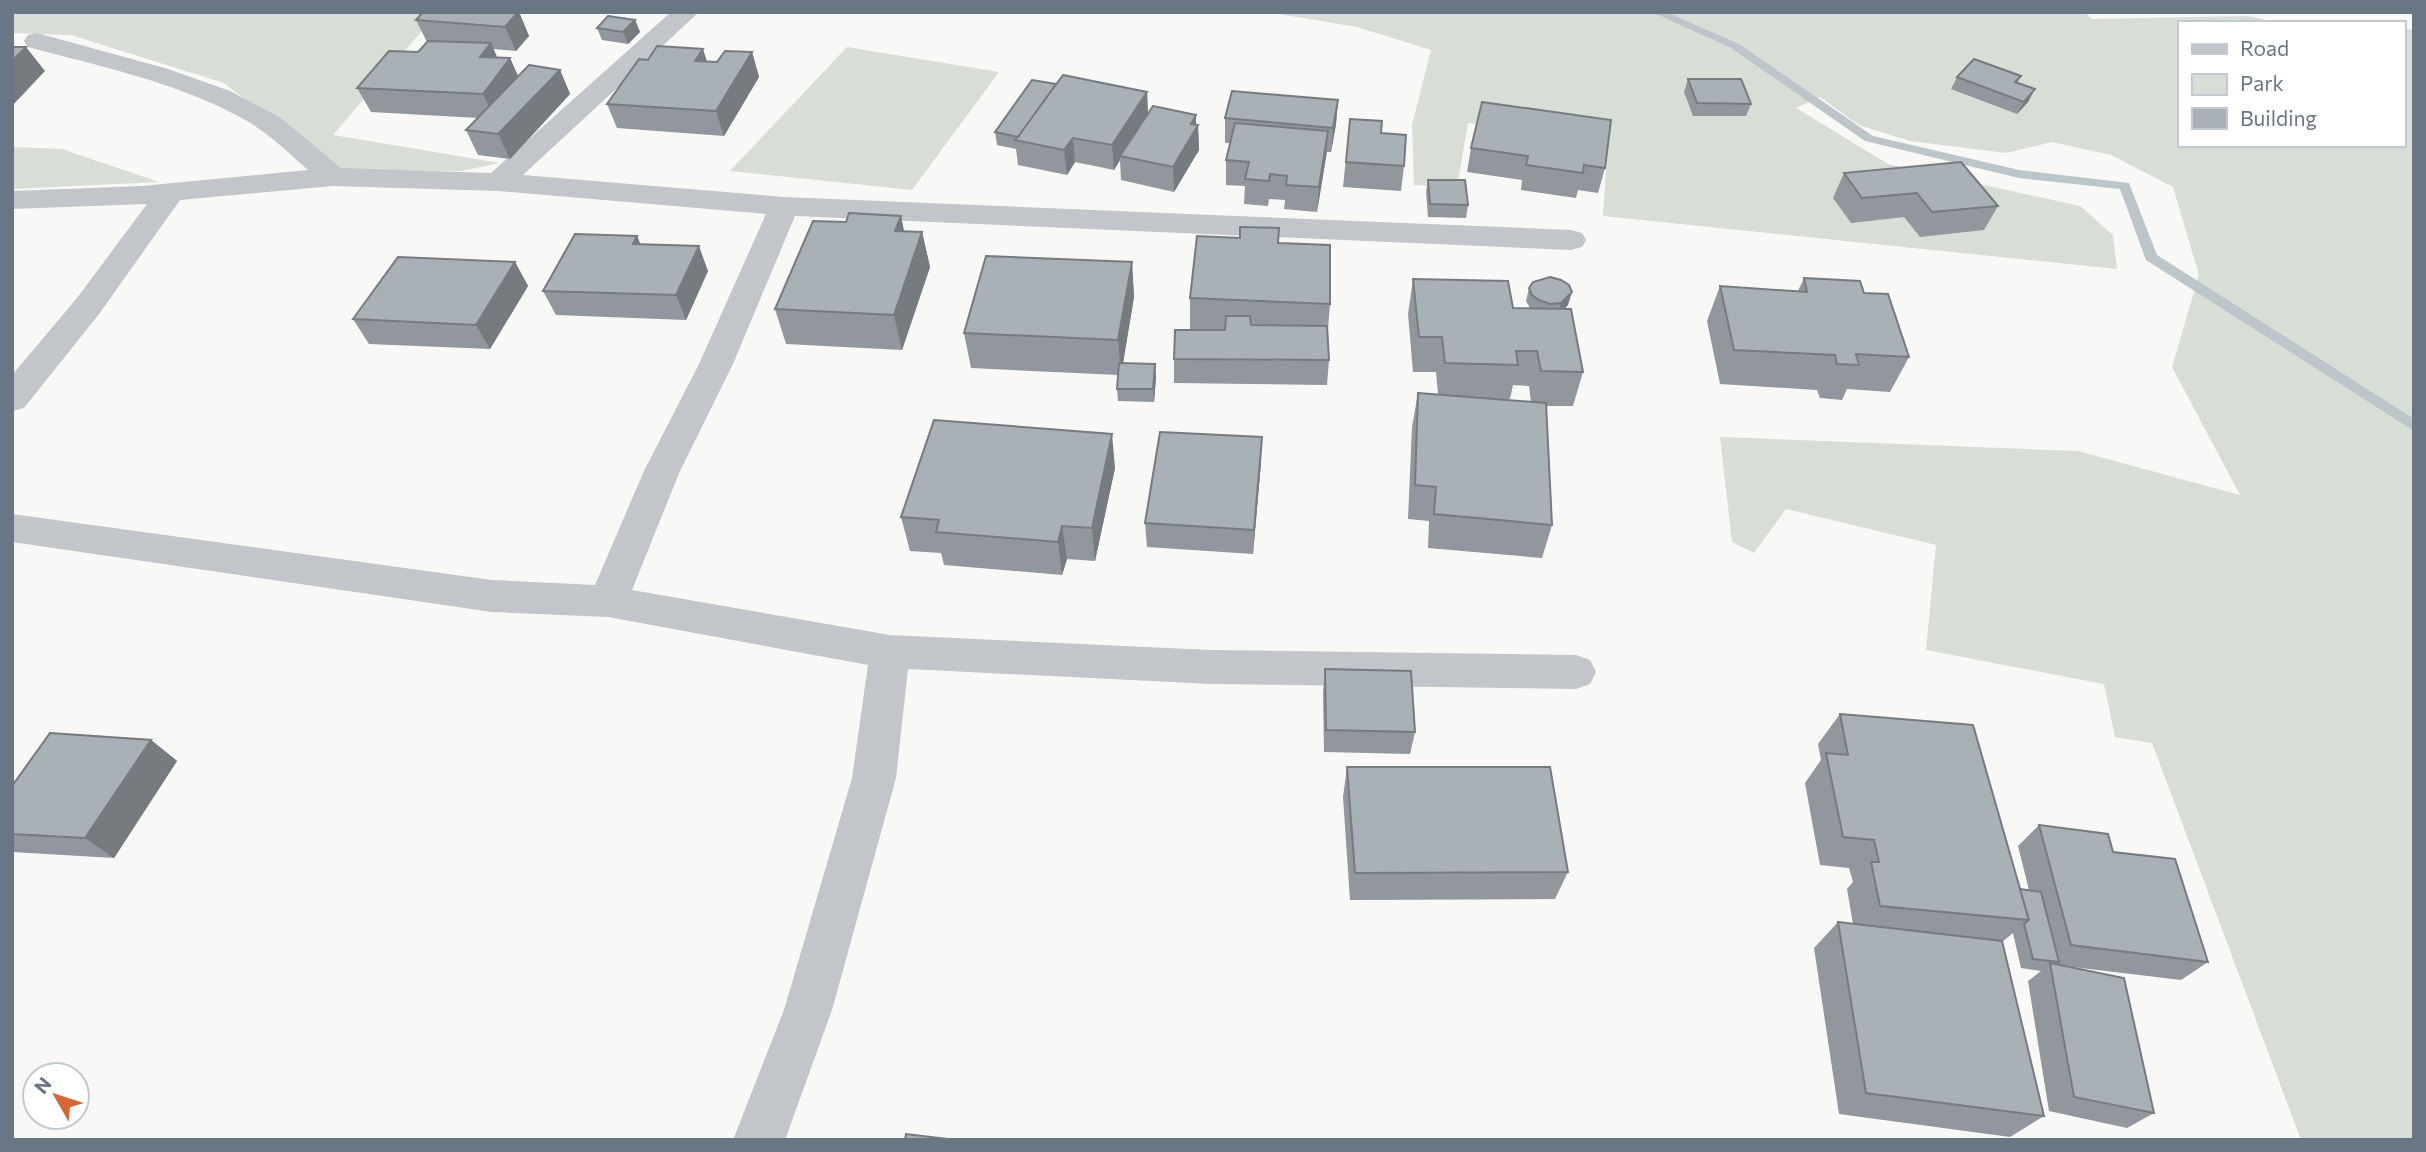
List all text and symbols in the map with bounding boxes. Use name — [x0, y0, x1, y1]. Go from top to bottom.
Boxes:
legend — [2178, 21, 2405, 147]
text: Road — [2240, 35, 2289, 60]
text: Park — [2240, 70, 2284, 95]
text: Building — [2240, 105, 2317, 130]
north arrow — [21, 1061, 91, 1131]
text: N — [29, 1072, 56, 1098]

